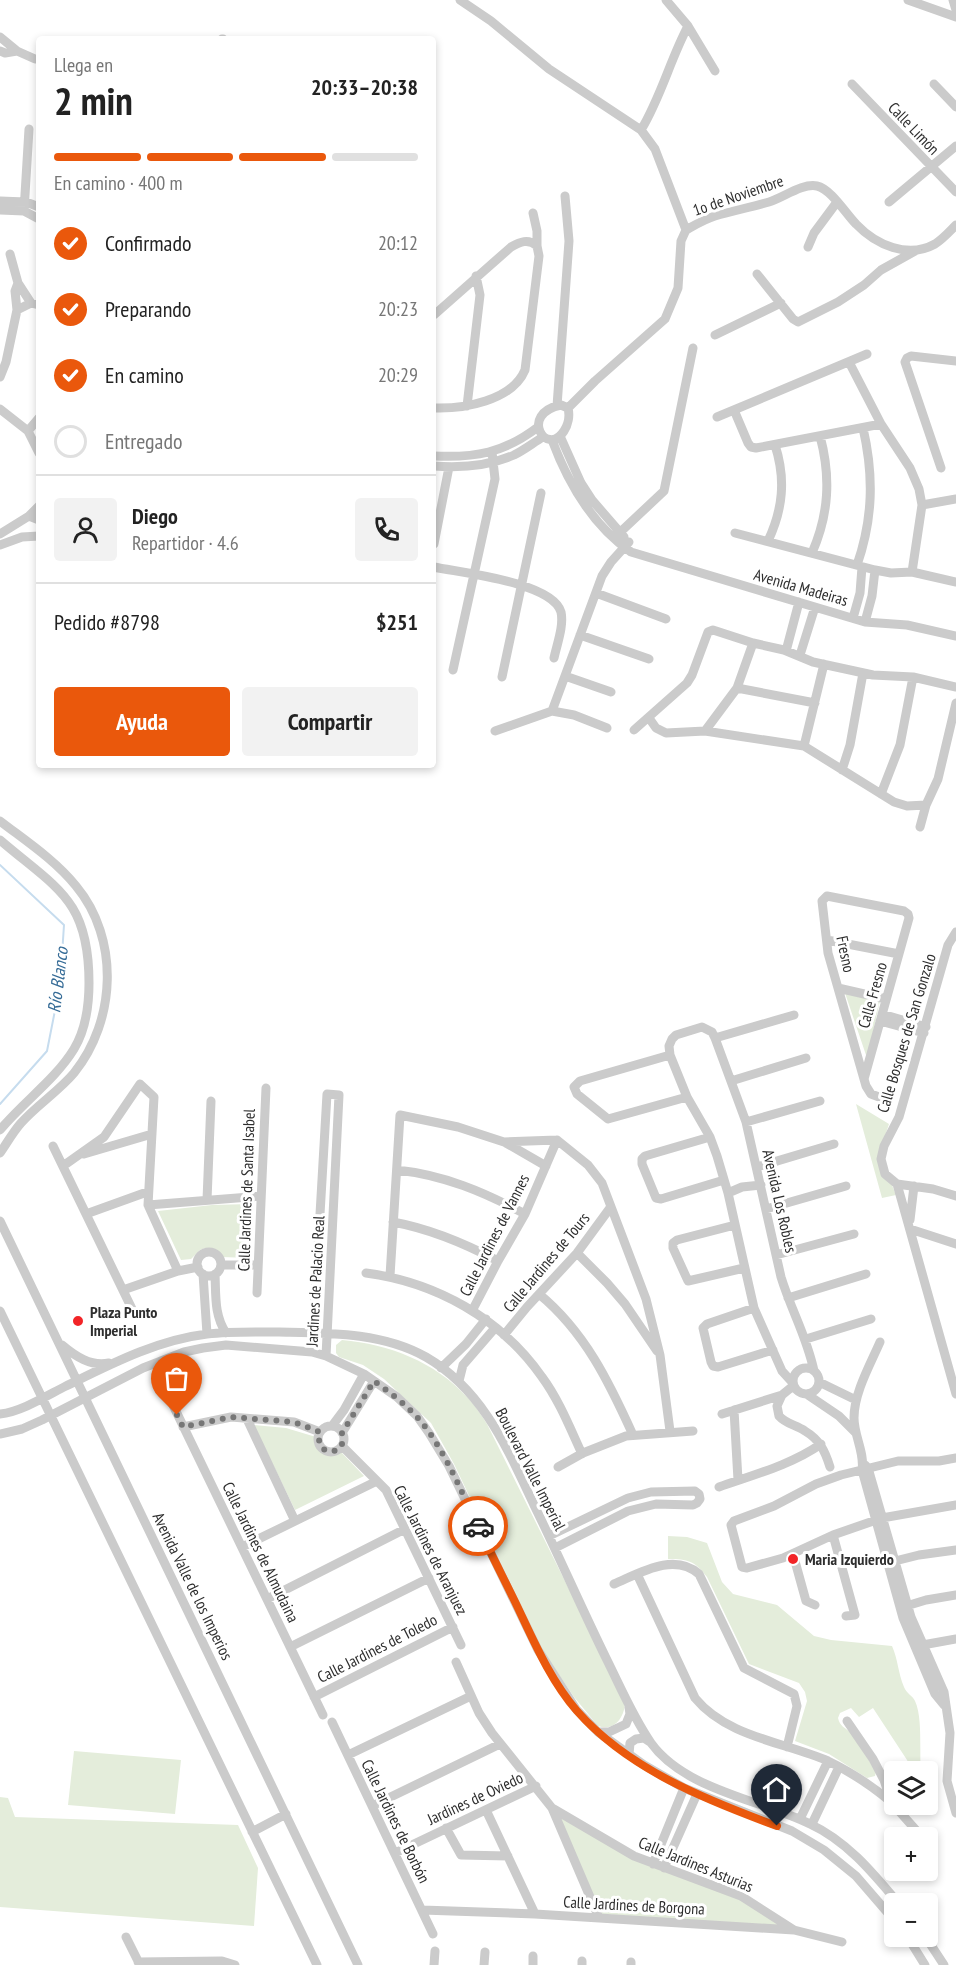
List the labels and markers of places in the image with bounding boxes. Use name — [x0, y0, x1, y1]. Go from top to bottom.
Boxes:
place label: Plaza Punto Imperial — [90, 1302, 157, 1340]
marker: Plaza Punto Imperial — [71, 1314, 85, 1328]
pin — [151, 1353, 202, 1415]
place label: Maria Izquierdo — [805, 1549, 894, 1569]
marker: Maria Izquierdo — [786, 1552, 800, 1566]
pin — [751, 1764, 802, 1826]

